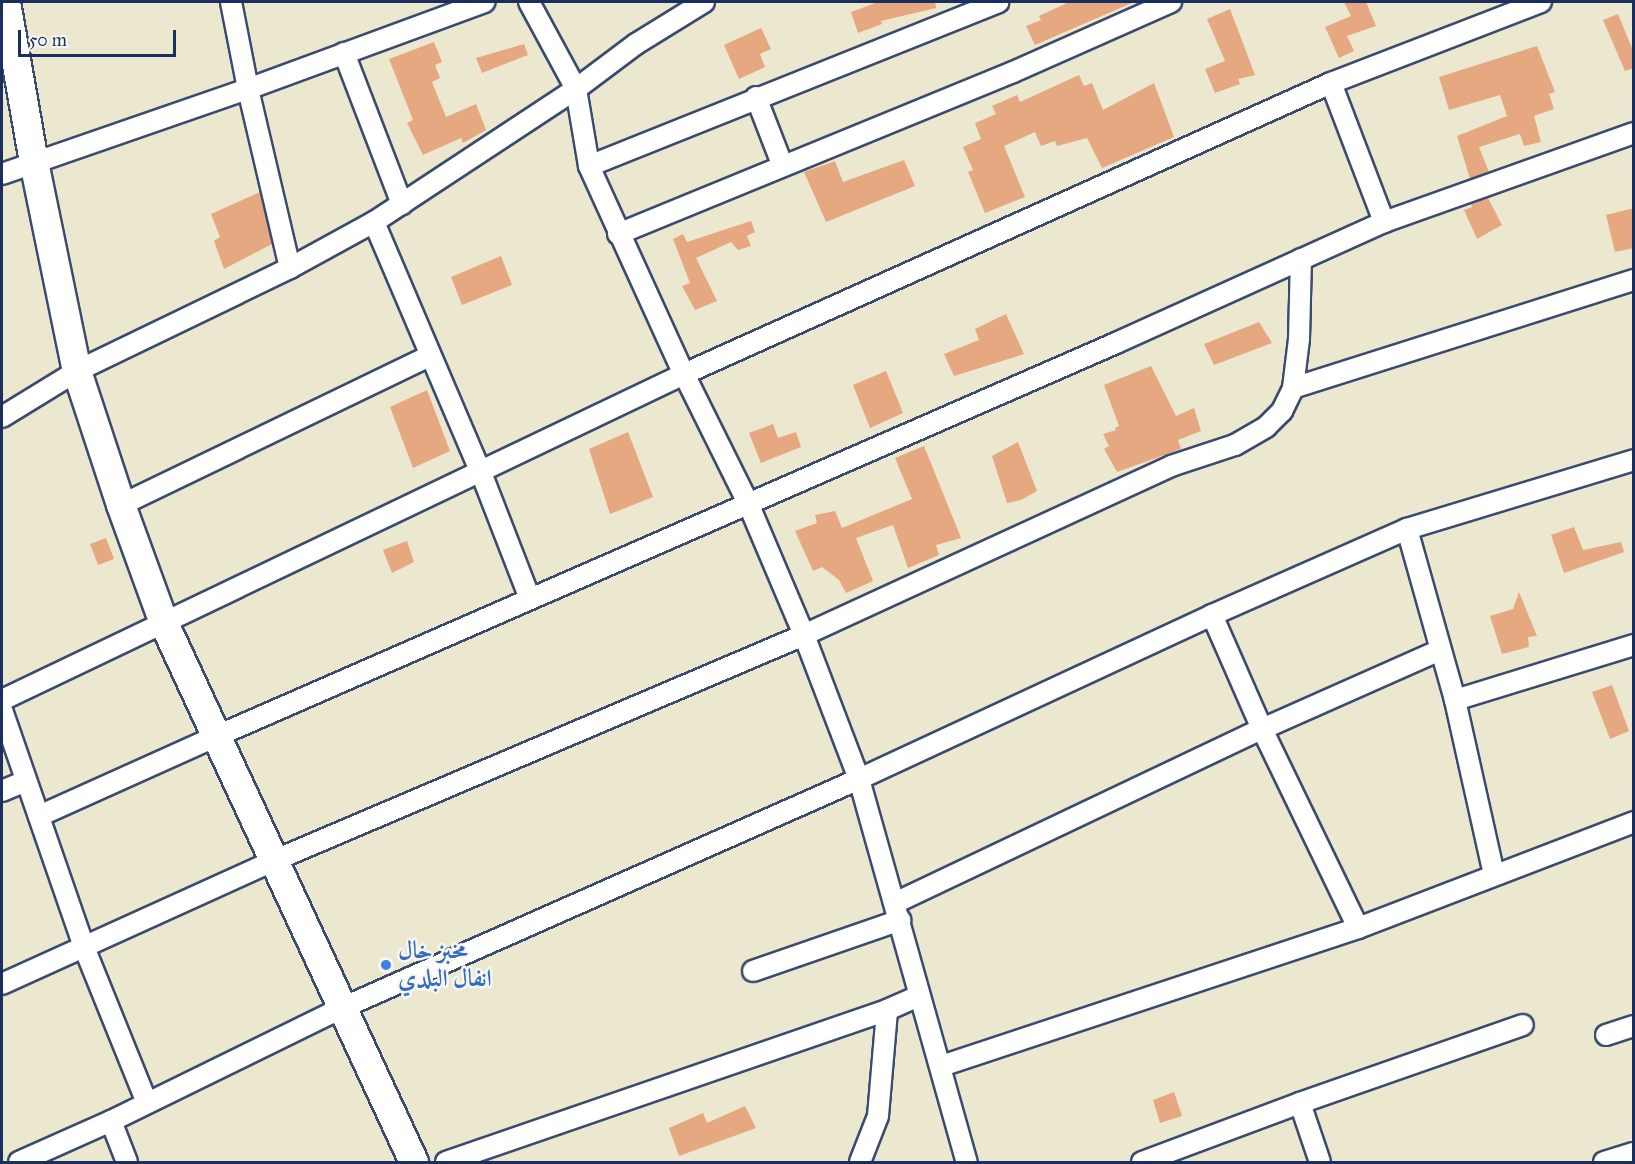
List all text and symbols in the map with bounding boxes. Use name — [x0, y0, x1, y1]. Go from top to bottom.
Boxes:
scale bar — [21, 18, 178, 56]
text: 50 m — [29, 29, 67, 51]
place label: مخبز خال انفال البلدي — [398, 937, 492, 993]
marker: مخبز خال انفال البلدي — [379, 958, 393, 972]

